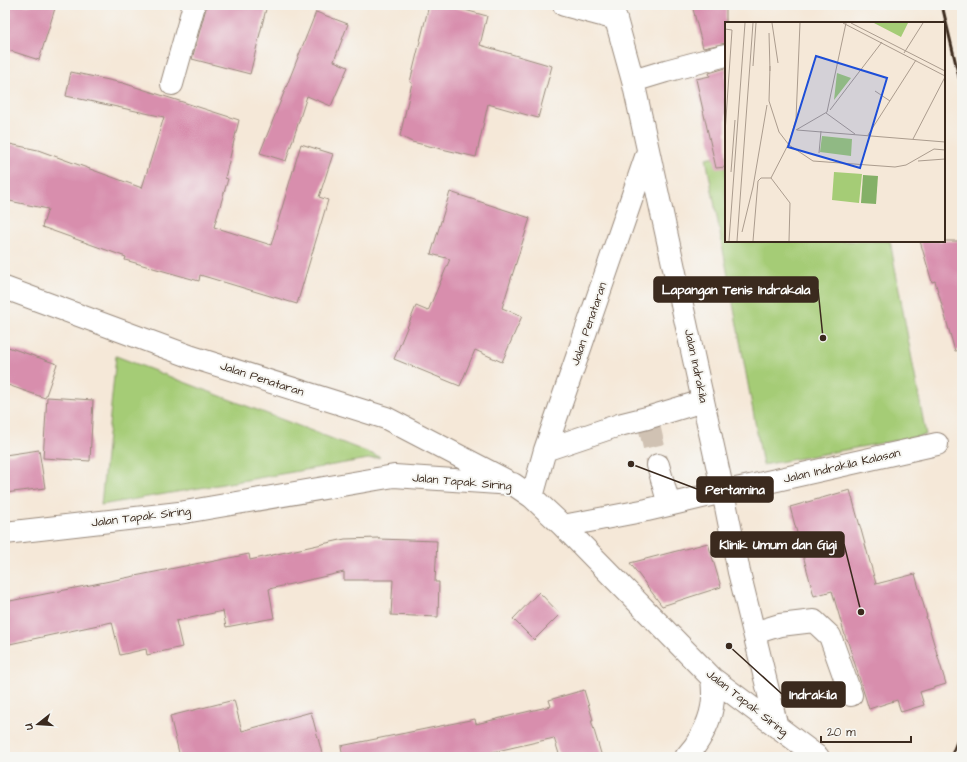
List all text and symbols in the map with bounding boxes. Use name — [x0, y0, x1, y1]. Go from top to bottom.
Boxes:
inset map — [725, 22, 945, 242]
callout: Lapangan Tenis Indrakala — [654, 277, 818, 302]
street label: Jalan Penataran — [567, 280, 611, 368]
text: Lapangan Tenis Indrakala — [662, 281, 811, 301]
street label: Jalan Indrakila — [680, 327, 712, 405]
street label: Jalan Penataran — [218, 357, 306, 401]
street label: Jalan Indrakila Kalasan — [782, 444, 902, 488]
street label: Jalan Tapak Siring — [411, 469, 513, 496]
callout: Pertamina — [697, 477, 773, 502]
text: Pertamina — [705, 481, 765, 499]
street label: Jalan Tapak Siring — [90, 502, 192, 533]
callout: Klinik Umum dan Gigi — [711, 532, 844, 557]
text: Klinik Umum dan Gigi — [719, 536, 838, 556]
street label: Jalan Tapak Siring — [702, 666, 792, 741]
callout: Indrakila — [782, 682, 845, 707]
text: Indrakila — [789, 686, 837, 704]
north arrow — [18, 704, 58, 744]
scale bar — [821, 718, 911, 744]
text: U — [21, 722, 37, 733]
text: 20 m — [827, 724, 856, 741]

